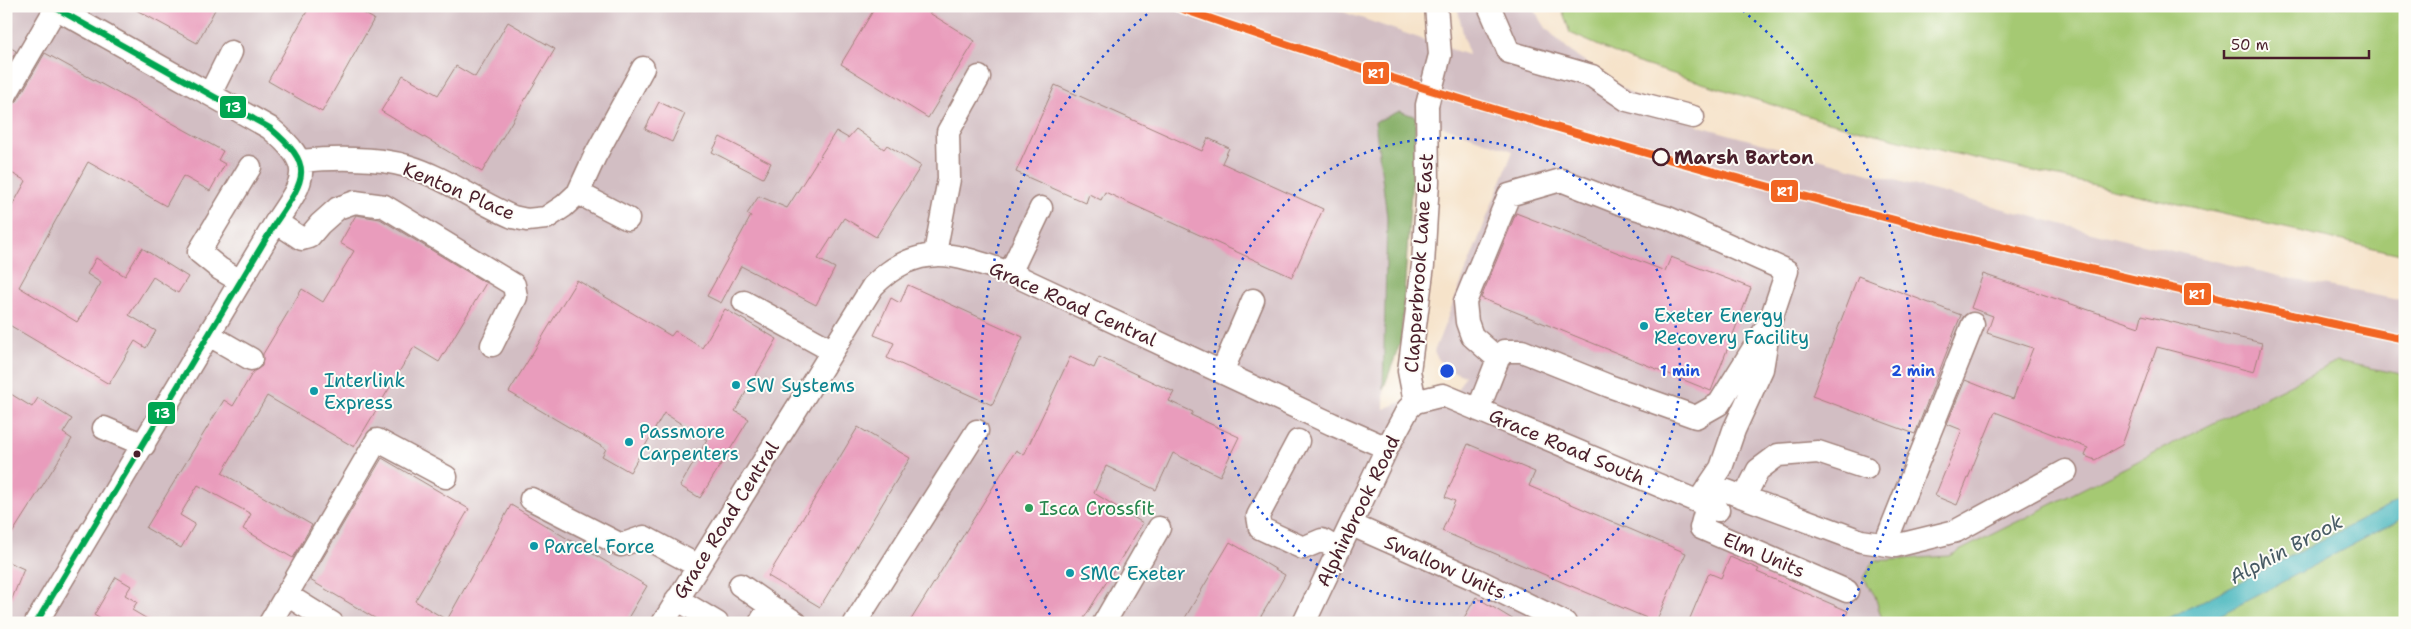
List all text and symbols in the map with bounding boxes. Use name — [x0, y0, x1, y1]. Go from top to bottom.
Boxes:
scale bar — [2224, 28, 2368, 60]
text: 50 m — [2231, 35, 2269, 55]
line badge: R1 — [1362, 61, 1390, 85]
text: R1 — [1368, 64, 1384, 82]
line badge: 13 — [219, 95, 247, 119]
text: 13 — [225, 98, 241, 116]
place label: Marsh Barton — [1674, 145, 1814, 170]
marker: Marsh Barton — [1652, 148, 1670, 166]
street label: Clapperbrook Lane East — [1399, 152, 1439, 374]
street label: Kenton Place — [399, 156, 519, 226]
line badge: R1 — [1770, 179, 1799, 203]
text: R1 — [1777, 182, 1793, 200]
street label: Grace Road Central — [985, 256, 1161, 352]
line badge: R1 — [2183, 282, 2212, 306]
text: R1 — [2189, 285, 2205, 303]
place label: Exeter Energy Recovery Facility — [1654, 303, 1809, 350]
marker: Exeter Energy Recovery Facility — [1638, 320, 1650, 332]
text: 1 min — [1660, 361, 1700, 381]
text: 2 min — [1891, 361, 1935, 381]
centre of rings — [1438, 362, 1456, 380]
place label: Interlink Express — [324, 368, 405, 415]
place label: SW Systems — [746, 373, 855, 398]
marker: SW Systems — [730, 379, 742, 391]
marker: Interlink Express — [308, 385, 320, 397]
line badge: 13 — [147, 401, 176, 425]
street label: Grace Road South — [1485, 403, 1649, 491]
text: 13 — [154, 404, 170, 422]
place label: Passmore Carpenters — [639, 419, 739, 466]
street label: Alphinbrook Road — [1311, 431, 1405, 591]
marker: Passmore Carpenters — [623, 436, 635, 448]
street label: Grace Road Central — [667, 436, 785, 603]
unlabelled marker — [132, 449, 142, 459]
place label: Isca Crossfit — [1039, 496, 1155, 521]
marker: Isca Crossfit — [1023, 502, 1035, 514]
water label: Alphin Brook — [2225, 508, 2348, 590]
street label: Elm Units — [1719, 526, 1809, 584]
street label: Swallow Units — [1381, 529, 1509, 605]
place label: Parcel Force — [544, 534, 655, 559]
marker: Parcel Force — [528, 540, 540, 552]
place label: SMC Exeter — [1080, 561, 1186, 586]
marker: SMC Exeter — [1064, 567, 1076, 579]

